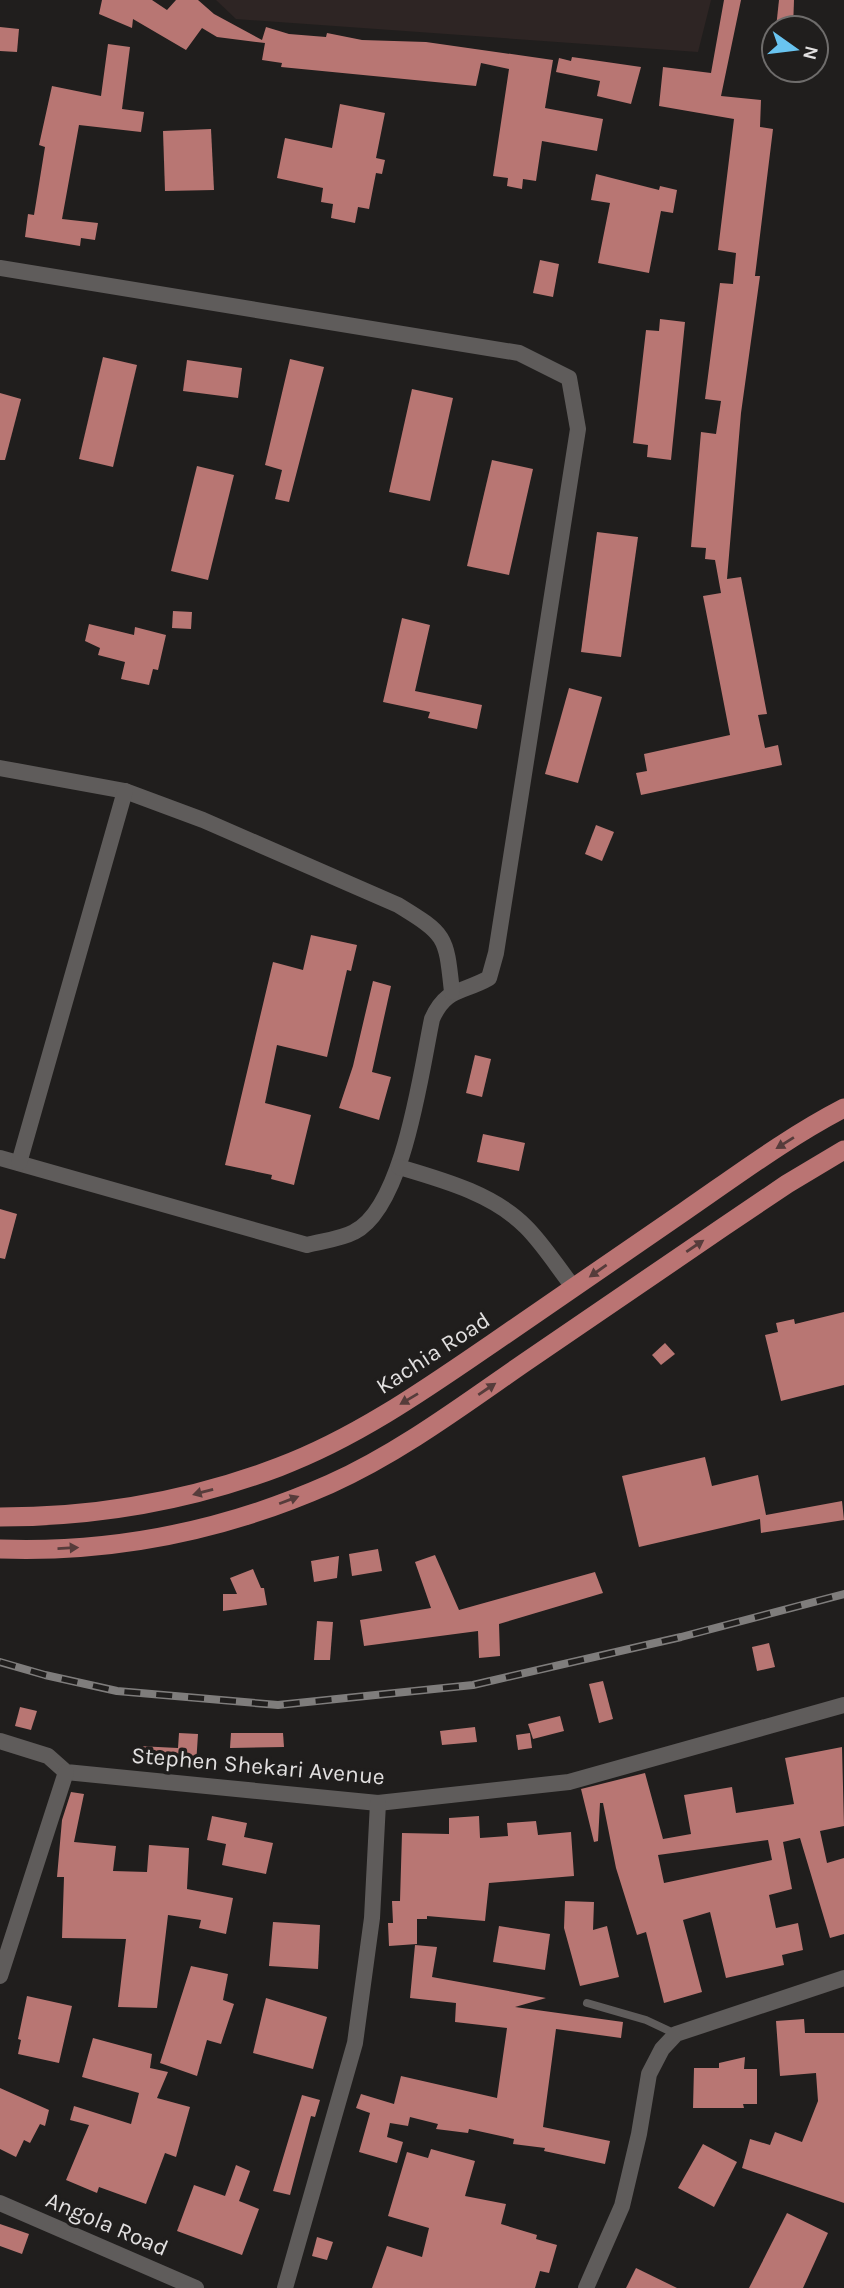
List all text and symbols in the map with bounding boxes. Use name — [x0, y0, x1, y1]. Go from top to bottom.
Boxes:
north arrow — [760, 14, 830, 84]
text: N — [798, 44, 823, 62]
one-way arrow — [776, 1137, 795, 1150]
one-way arrow — [686, 1239, 704, 1253]
one-way arrow — [588, 1264, 607, 1277]
street label: Kachia Road — [371, 1306, 495, 1400]
one-way arrow — [478, 1382, 496, 1396]
one-way arrow — [400, 1392, 419, 1405]
one-way arrow — [191, 1487, 213, 1498]
one-way arrow — [279, 1494, 300, 1505]
one-way arrow — [57, 1543, 79, 1554]
street label: Stephen Shekari Avenue — [130, 1741, 386, 1791]
street label: Angola Road — [42, 2186, 172, 2262]

